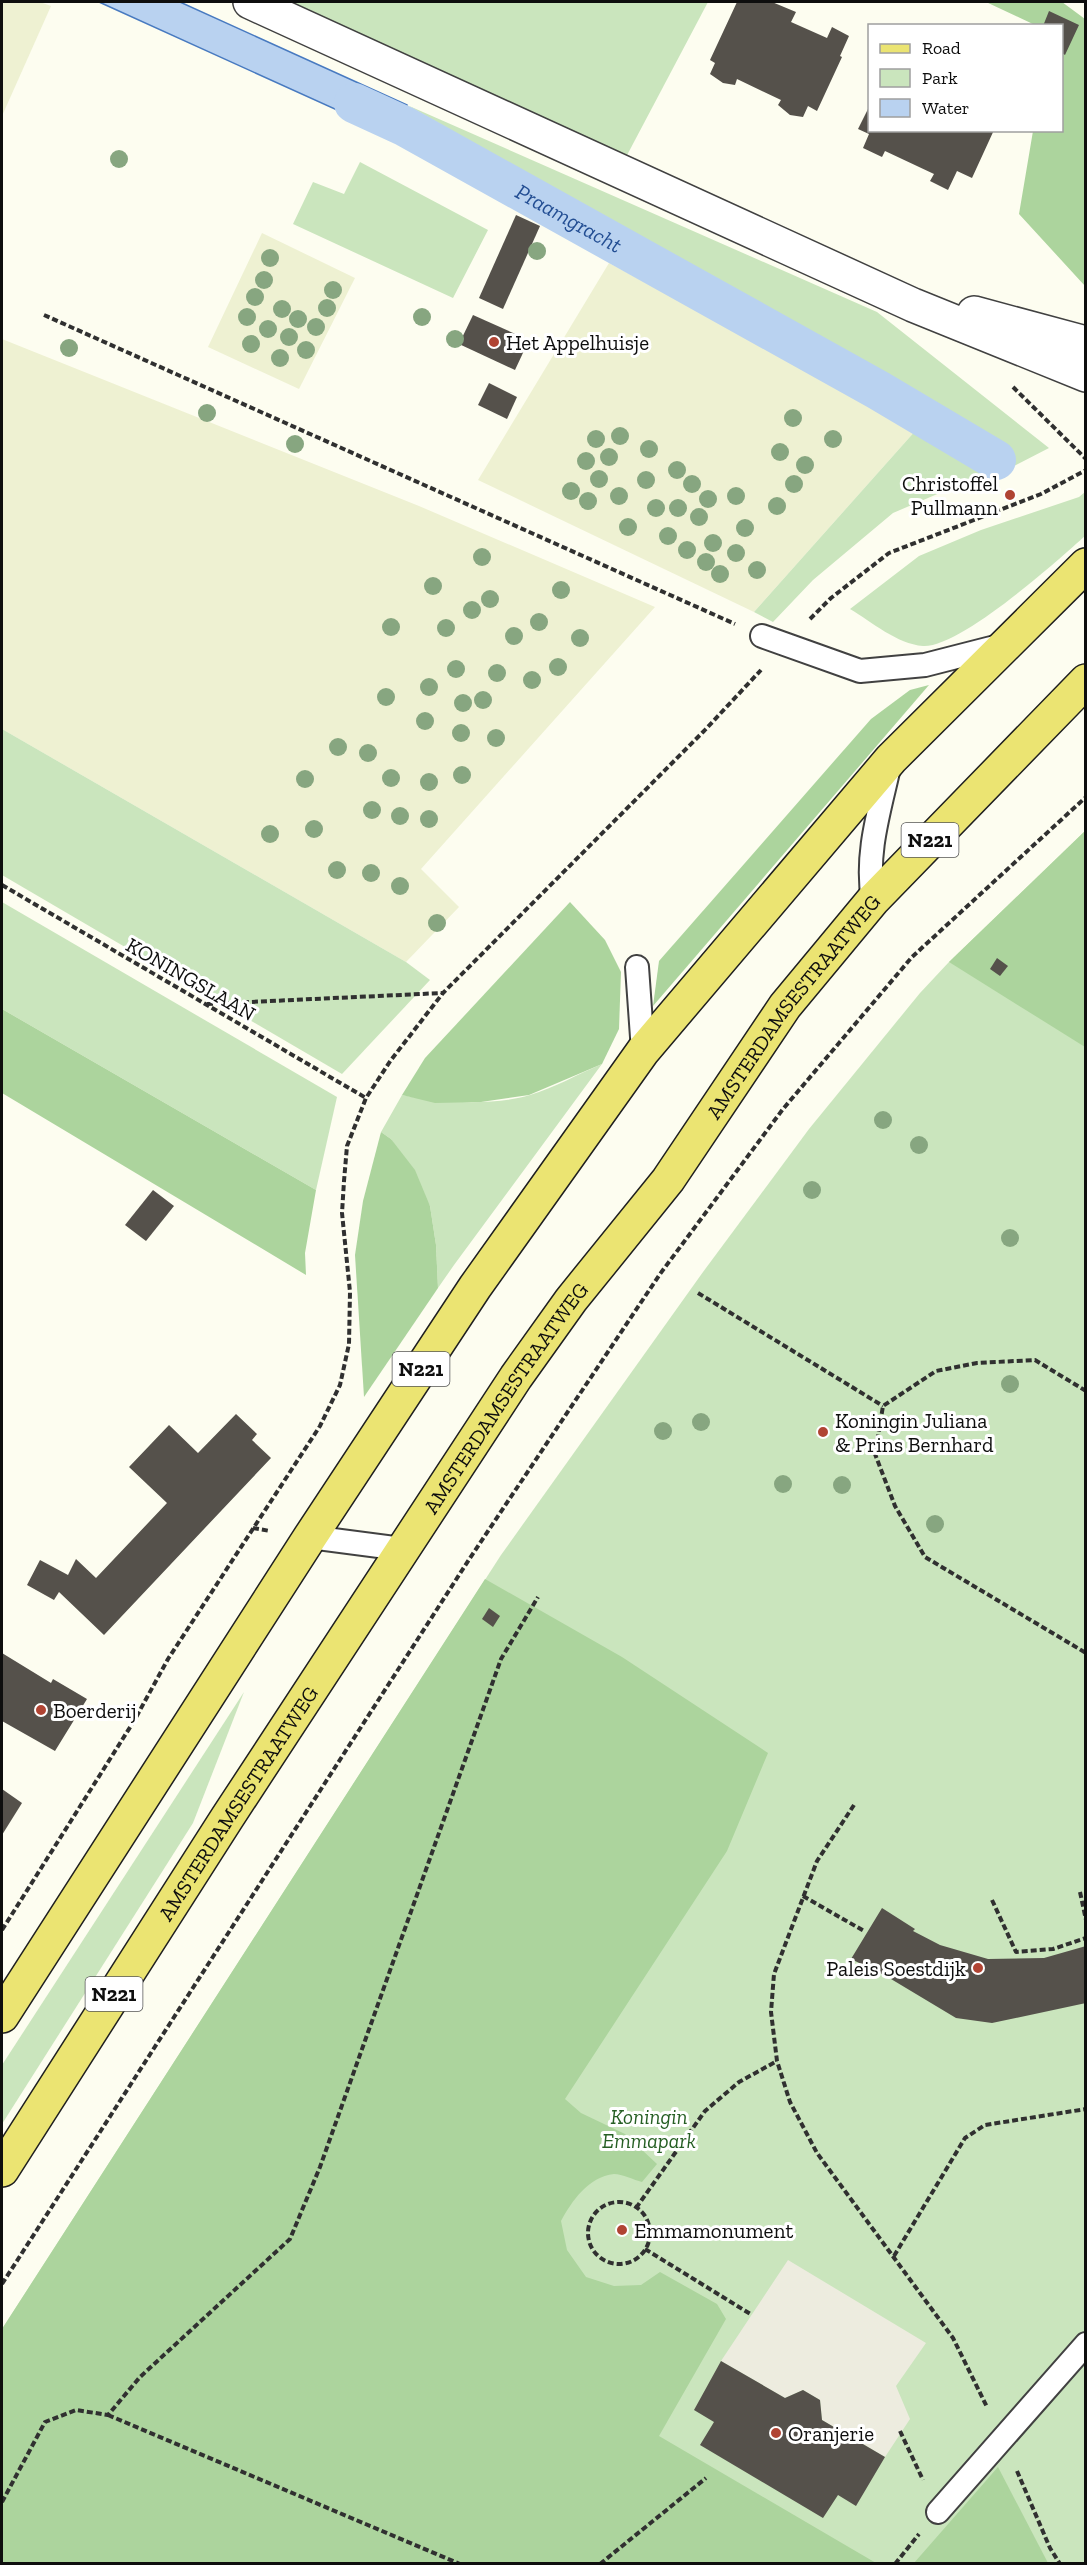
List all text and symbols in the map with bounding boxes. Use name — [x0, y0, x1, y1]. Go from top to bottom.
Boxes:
legend — [868, 24, 1063, 132]
text: Road — [922, 37, 961, 59]
text: Park — [922, 67, 958, 89]
text: Water — [922, 97, 969, 119]
water label: Praamgracht — [511, 178, 627, 259]
place label: Het Appelhuisje — [506, 330, 649, 356]
marker: Het Appelhuisje — [487, 335, 501, 349]
place label: Christoffel Pullmann — [902, 471, 998, 520]
marker: Christoffel Pullmann — [1003, 488, 1017, 502]
road number: N221 — [902, 823, 958, 857]
street label: AMSTERDAMSESTRAATWEG — [701, 889, 885, 1123]
street label: KONINGSLAAN — [122, 932, 260, 1026]
street label: AMSTERDAMSESTRAATWEG — [418, 1277, 593, 1518]
road number: N221 — [392, 1352, 450, 1386]
place label: Koningin Juliana & Prins Bernhard — [835, 1408, 994, 1457]
marker: Koningin Juliana & Prins Bernhard — [816, 1425, 830, 1439]
street label: AMSTERDAMSESTRAATWEG — [152, 1681, 323, 1925]
place label: Boerderij — [53, 1698, 137, 1724]
marker: Boerderij — [34, 1703, 48, 1717]
place label: Paleis Soestdijk — [826, 1956, 966, 1982]
marker: Paleis Soestdijk — [971, 1961, 985, 1975]
road number: N221 — [86, 1977, 142, 2011]
park label: Koningin Emmapark — [602, 2104, 696, 2153]
place label: Emmamonument — [634, 2218, 793, 2243]
marker: Emmamonument — [615, 2223, 629, 2237]
place label: Oranjerie — [788, 2421, 874, 2447]
marker: Oranjerie — [769, 2426, 783, 2440]

